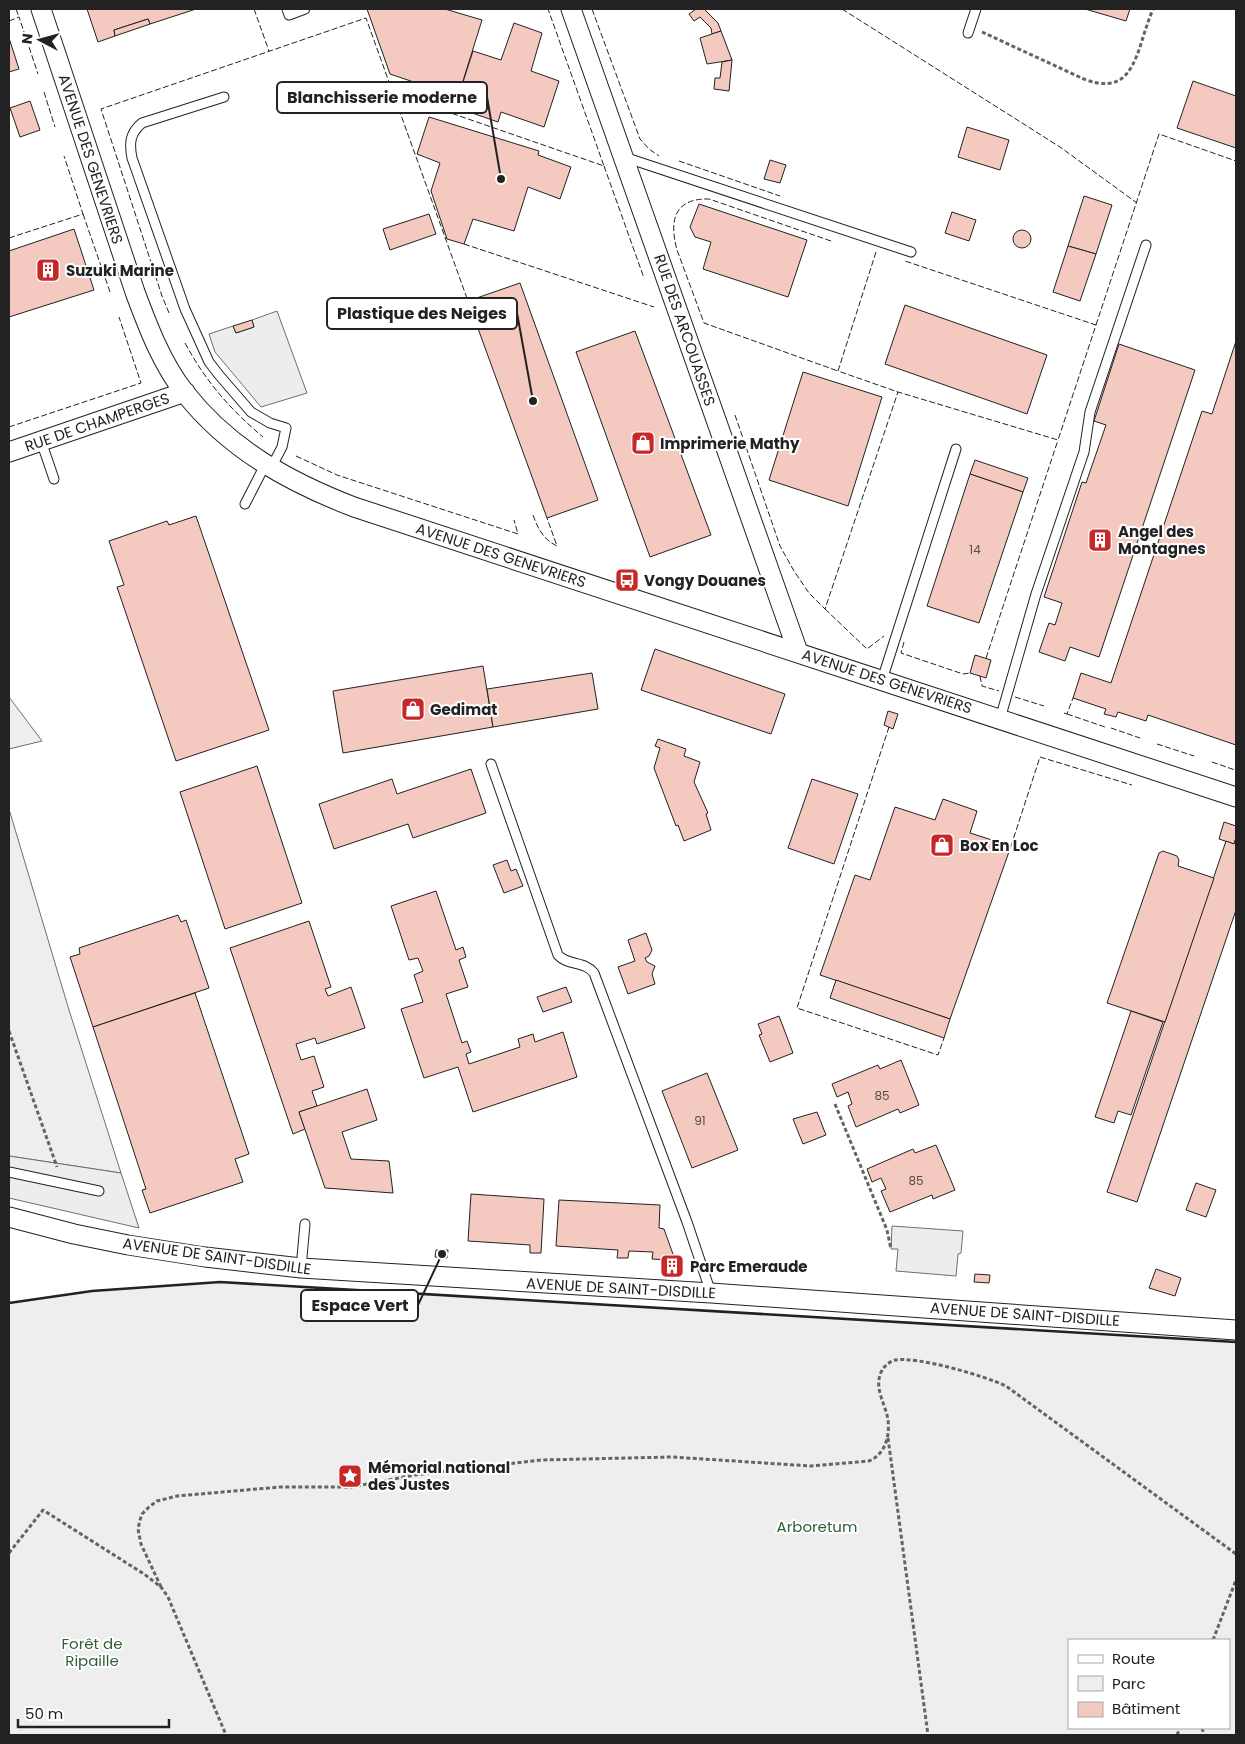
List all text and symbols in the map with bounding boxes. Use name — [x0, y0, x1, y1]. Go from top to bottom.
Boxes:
north arrow — [15, 15, 65, 65]
text: N — [17, 32, 38, 45]
street label: AVENUE DES GENEVRIERS — [54, 71, 128, 247]
callout: Blanchisserie moderne — [277, 82, 487, 113]
text: Blanchisserie moderne — [287, 86, 477, 109]
street label: RUE DES ARCOUASSES — [649, 251, 721, 409]
building icon: Suzuki Marine — [35, 257, 61, 283]
place label: Suzuki Marine — [66, 260, 174, 281]
callout: Plastique des Neiges — [327, 298, 517, 329]
text: Plastique des Neiges — [337, 302, 507, 325]
street label: RUE DE CHAMPERGES — [22, 387, 172, 457]
shop icon: Imprimerie Mathy — [630, 430, 656, 456]
place label: Imprimerie Mathy — [660, 433, 800, 454]
street label: AVENUE DES GENEVRIERS — [413, 518, 589, 592]
place label: Angel des Montagnes — [1118, 521, 1206, 559]
building icon: Angel des Montagnes — [1087, 527, 1113, 553]
house number: 14 — [969, 541, 981, 558]
bus stop icon: Vongy Douanes — [614, 567, 640, 593]
place label: Vongy Douanes — [644, 570, 766, 591]
street label: AVENUE DES GENEVRIERS — [799, 644, 975, 718]
shop icon: Gedimat — [400, 696, 426, 722]
place label: Gedimat — [430, 699, 497, 720]
shop icon: Box En Loc — [929, 832, 955, 858]
place label: Box En Loc — [960, 835, 1039, 856]
house number: 85 — [874, 1087, 890, 1104]
house number: 91 — [694, 1112, 706, 1129]
house number: 85 — [908, 1172, 924, 1189]
street label: AVENUE DE SAINT-DISDILLE — [121, 1232, 313, 1280]
building icon: Parc Emeraude — [659, 1253, 685, 1279]
place label: Parc Emeraude — [690, 1256, 808, 1277]
street label: AVENUE DE SAINT-DISDILLE — [525, 1273, 717, 1303]
callout: Espace Vert — [301, 1290, 418, 1321]
text: Espace Vert — [311, 1294, 409, 1317]
street label: AVENUE DE SAINT-DISDILLE — [929, 1297, 1121, 1331]
place label: Mémorial national des Justes — [368, 1457, 510, 1495]
place icon: Mémorial national des Justes — [337, 1463, 363, 1489]
park label: Arboretum — [777, 1516, 857, 1537]
park label: Forêt de Ripaille — [62, 1633, 122, 1671]
legend — [1068, 1639, 1230, 1729]
text: Route — [1112, 1648, 1155, 1669]
text: Parc — [1112, 1673, 1146, 1694]
scale bar — [18, 1696, 169, 1728]
text: Bâtiment — [1112, 1698, 1180, 1719]
text: 50 m — [25, 1703, 63, 1724]

